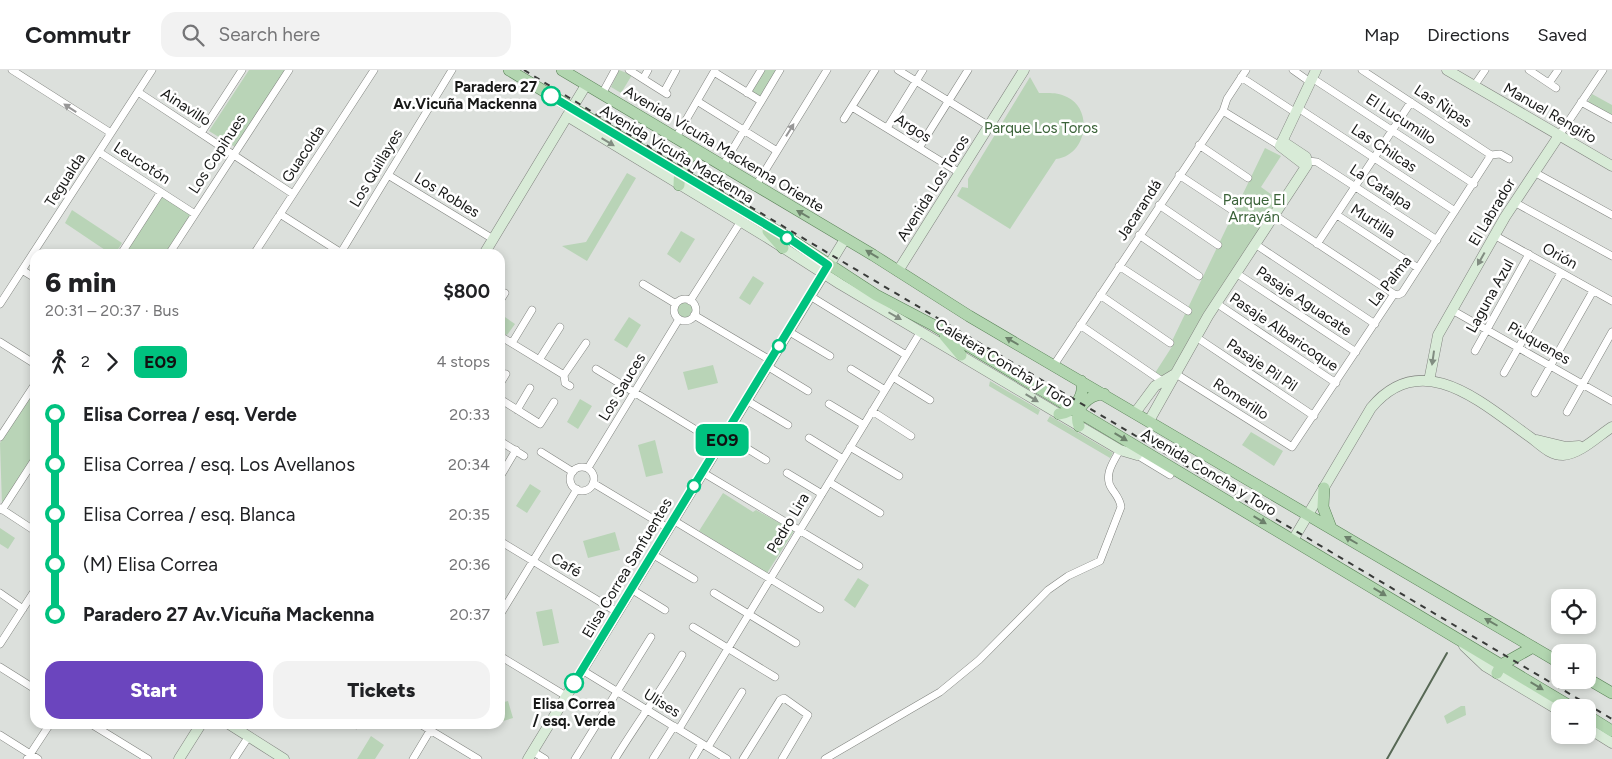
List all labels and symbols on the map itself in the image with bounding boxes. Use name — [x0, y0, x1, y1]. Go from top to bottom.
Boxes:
place label: Paradero 27 Av.Vicuña Mackenna — [393, 78, 537, 113]
street label: Manuel Rengifo — [1500, 79, 1600, 147]
street label: Las Ñipas — [1411, 81, 1475, 131]
street label: Avenida Vicuña Mackenna Oriente — [621, 82, 827, 216]
street label: Ainavillo — [158, 84, 215, 130]
marker: Paradero 27 Av.Vicuña Mackenna — [541, 86, 561, 106]
street label: El Lucumillo — [1363, 90, 1440, 149]
street label: Avenida Vicuña Mackenna — [597, 101, 757, 207]
one-way arrow — [63, 103, 76, 113]
street label: Argos — [891, 110, 935, 146]
street label: Los Copihues — [185, 111, 249, 197]
park label: Parque Los Toros — [984, 119, 1098, 137]
street label: Las Chilcas — [1348, 120, 1420, 176]
street label: Guacolda — [278, 122, 328, 186]
one-way arrow — [786, 124, 795, 137]
street label: Los Quillayes — [346, 126, 406, 210]
street label: Avenida Los Toros — [893, 132, 973, 244]
one-way arrow — [602, 137, 615, 146]
street label: Leucotón — [110, 138, 174, 188]
street label: Tegualda — [41, 150, 89, 210]
street label: La Catalpa — [1346, 160, 1416, 214]
street label: Los Robles — [411, 169, 483, 221]
street label: El Labrador — [1465, 175, 1519, 249]
street label: Jacarandá — [1113, 176, 1165, 244]
park label: Parque El Arrayán — [1223, 191, 1285, 226]
street label: Murtilla — [1347, 200, 1399, 242]
one-way arrow — [795, 210, 810, 218]
unlabelled marker — [780, 231, 794, 245]
street label: Orión — [1539, 239, 1581, 273]
one-way arrow — [865, 250, 878, 259]
street label: La Palma — [1365, 252, 1415, 310]
one-way arrow — [1477, 252, 1485, 267]
street label: Laguna Azul — [1462, 256, 1518, 336]
street label: Pasaje Aguacate — [1253, 262, 1355, 340]
street label: Pasaje Albaricoque — [1226, 289, 1342, 375]
one-way arrow — [889, 312, 902, 321]
street label: Caletera Concha y Toro — [932, 315, 1076, 411]
street label: Piuquenes — [1504, 318, 1574, 368]
street label: Pasaje Pil Pil — [1223, 335, 1301, 395]
one-way arrow — [1004, 337, 1019, 345]
unlabelled marker — [772, 339, 786, 353]
street label: Los Sauces — [595, 350, 649, 424]
one-way arrow — [1428, 350, 1436, 366]
street label: Romerillo — [1210, 374, 1273, 424]
one-way arrow — [1026, 394, 1039, 403]
line badge: E09 — [693, 424, 751, 456]
street label: Avenida Concha y Toro — [1138, 424, 1280, 520]
one-way arrow — [1114, 433, 1127, 442]
unlabelled marker — [687, 479, 701, 493]
street label: Pedro Lira — [763, 490, 813, 556]
street label: Elisa Correa Sanfuentes — [578, 495, 676, 641]
one-way arrow — [1254, 516, 1267, 525]
one-way arrow — [1344, 535, 1357, 544]
street label: Café — [548, 549, 584, 581]
one-way arrow — [1374, 587, 1387, 596]
one-way arrow — [1484, 617, 1497, 626]
marker: Elisa Correa / esq. Verde — [564, 673, 584, 693]
one-way arrow — [1531, 682, 1544, 691]
street label: Ulises — [640, 685, 684, 721]
place label: Elisa Correa / esq. Verde — [533, 695, 616, 730]

